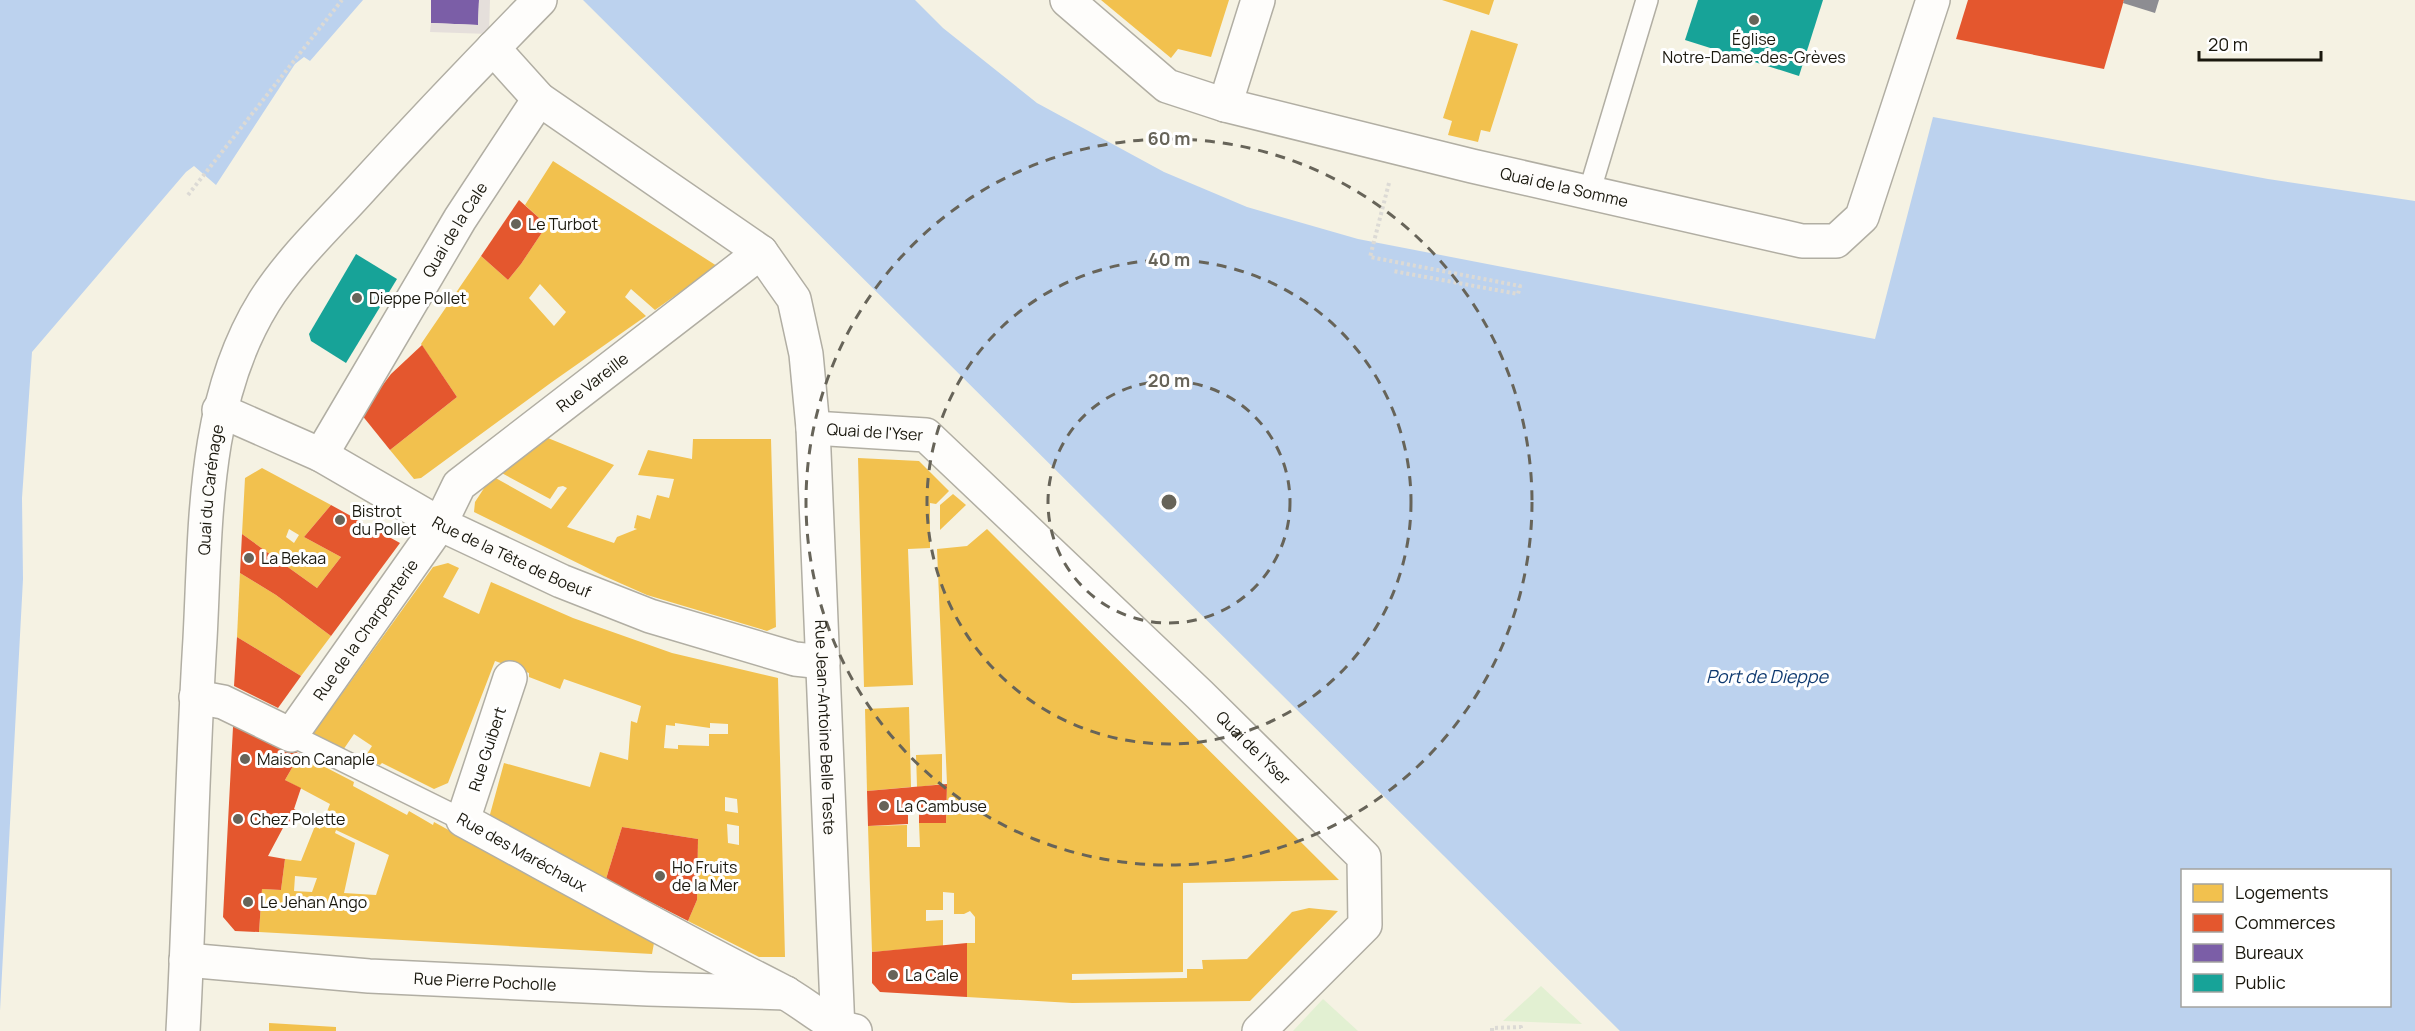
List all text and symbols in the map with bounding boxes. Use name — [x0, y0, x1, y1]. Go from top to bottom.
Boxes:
marker: Église Notre-Dame-des-Grèves — [1747, 13, 1761, 27]
scale bar — [2199, 24, 2320, 62]
place label: Église Notre-Dame-des-Grèves — [1662, 28, 1846, 68]
text: 20 m — [2208, 32, 2248, 56]
text: 60 m — [1148, 126, 1190, 150]
street label: Quai de la Somme — [1498, 162, 1630, 212]
street label: Quai de la Cale — [417, 178, 492, 281]
place label: Le Turbot — [528, 213, 598, 235]
marker: Le Turbot — [509, 217, 523, 231]
text: 40 m — [1148, 247, 1190, 271]
place label: Dieppe Pollet — [369, 287, 466, 309]
marker: Dieppe Pollet — [350, 291, 364, 305]
street label: Rue Vareille — [552, 347, 633, 417]
text: 20 m — [1148, 368, 1190, 392]
street label: Quai de l'Yser — [826, 418, 924, 446]
street label: Quai du Carénage — [193, 422, 229, 556]
centre of rings — [1159, 492, 1179, 512]
place label: Bistrot du Pollet — [352, 500, 417, 540]
street label: Rue de la Tête de Boeuf — [428, 511, 595, 603]
marker: Bistrot du Pollet — [333, 513, 347, 527]
place label: La Bekaa — [261, 547, 326, 569]
marker: La Bekaa — [242, 551, 256, 565]
street label: Rue de la Charpenterie — [308, 555, 423, 705]
street label: Rue Jean-Antoine Belle Teste — [810, 619, 841, 835]
water label: Port de Dieppe — [1706, 664, 1829, 688]
street label: Rue Guibert — [463, 704, 511, 794]
street label: Quai de l'Yser — [1211, 706, 1296, 790]
place label: Maison Canaple — [257, 748, 375, 770]
marker: Maison Canaple — [238, 752, 252, 766]
place label: La Cambuse — [896, 795, 987, 817]
marker: La Cambuse — [877, 799, 891, 813]
street label: Rue des Maréchaux — [453, 807, 591, 897]
place label: Chez Polette — [250, 808, 345, 830]
marker: Chez Polette — [231, 812, 245, 826]
place label: Ho Fruits de la Mer — [672, 856, 739, 896]
marker: Ho Fruits de la Mer — [653, 869, 667, 883]
legend — [2181, 869, 2391, 1007]
text: Logements — [2235, 880, 2329, 904]
place label: Le Jehan Ango — [260, 891, 367, 913]
marker: Le Jehan Ango — [241, 895, 255, 909]
text: Commerces — [2235, 910, 2336, 934]
text: Bureaux — [2235, 940, 2304, 964]
place label: La Cale — [905, 964, 959, 986]
street label: Rue Pierre Pocholle — [413, 967, 557, 996]
marker: La Cale — [886, 968, 900, 982]
text: Public — [2235, 970, 2286, 994]

